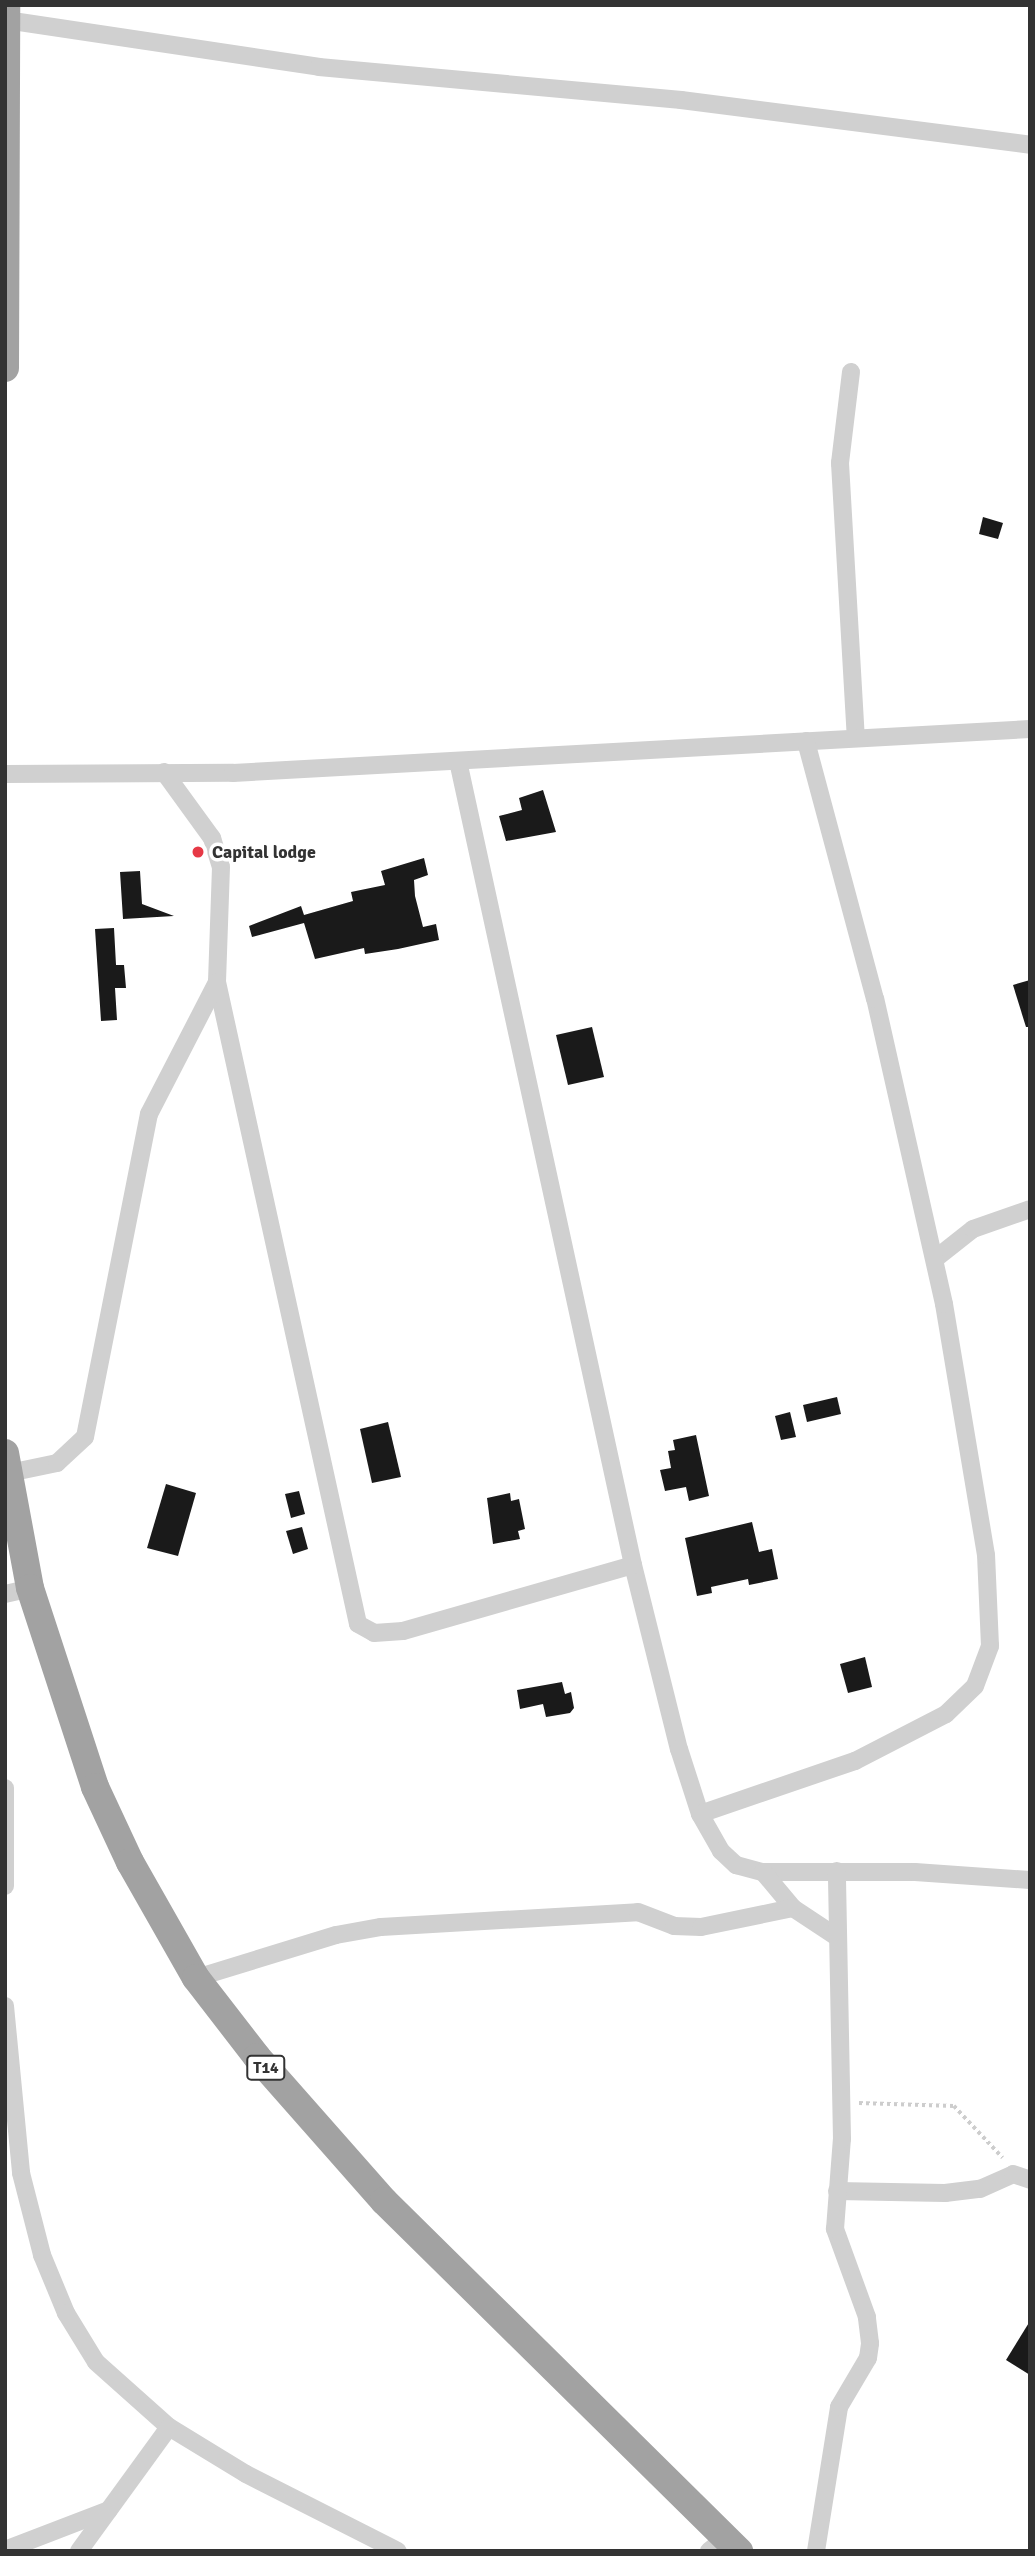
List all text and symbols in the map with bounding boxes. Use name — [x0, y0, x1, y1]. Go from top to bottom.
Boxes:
place label: Capital lodge — [212, 841, 316, 863]
marker: Capital lodge — [190, 844, 206, 860]
road number: T14 — [245, 2056, 287, 2080]

